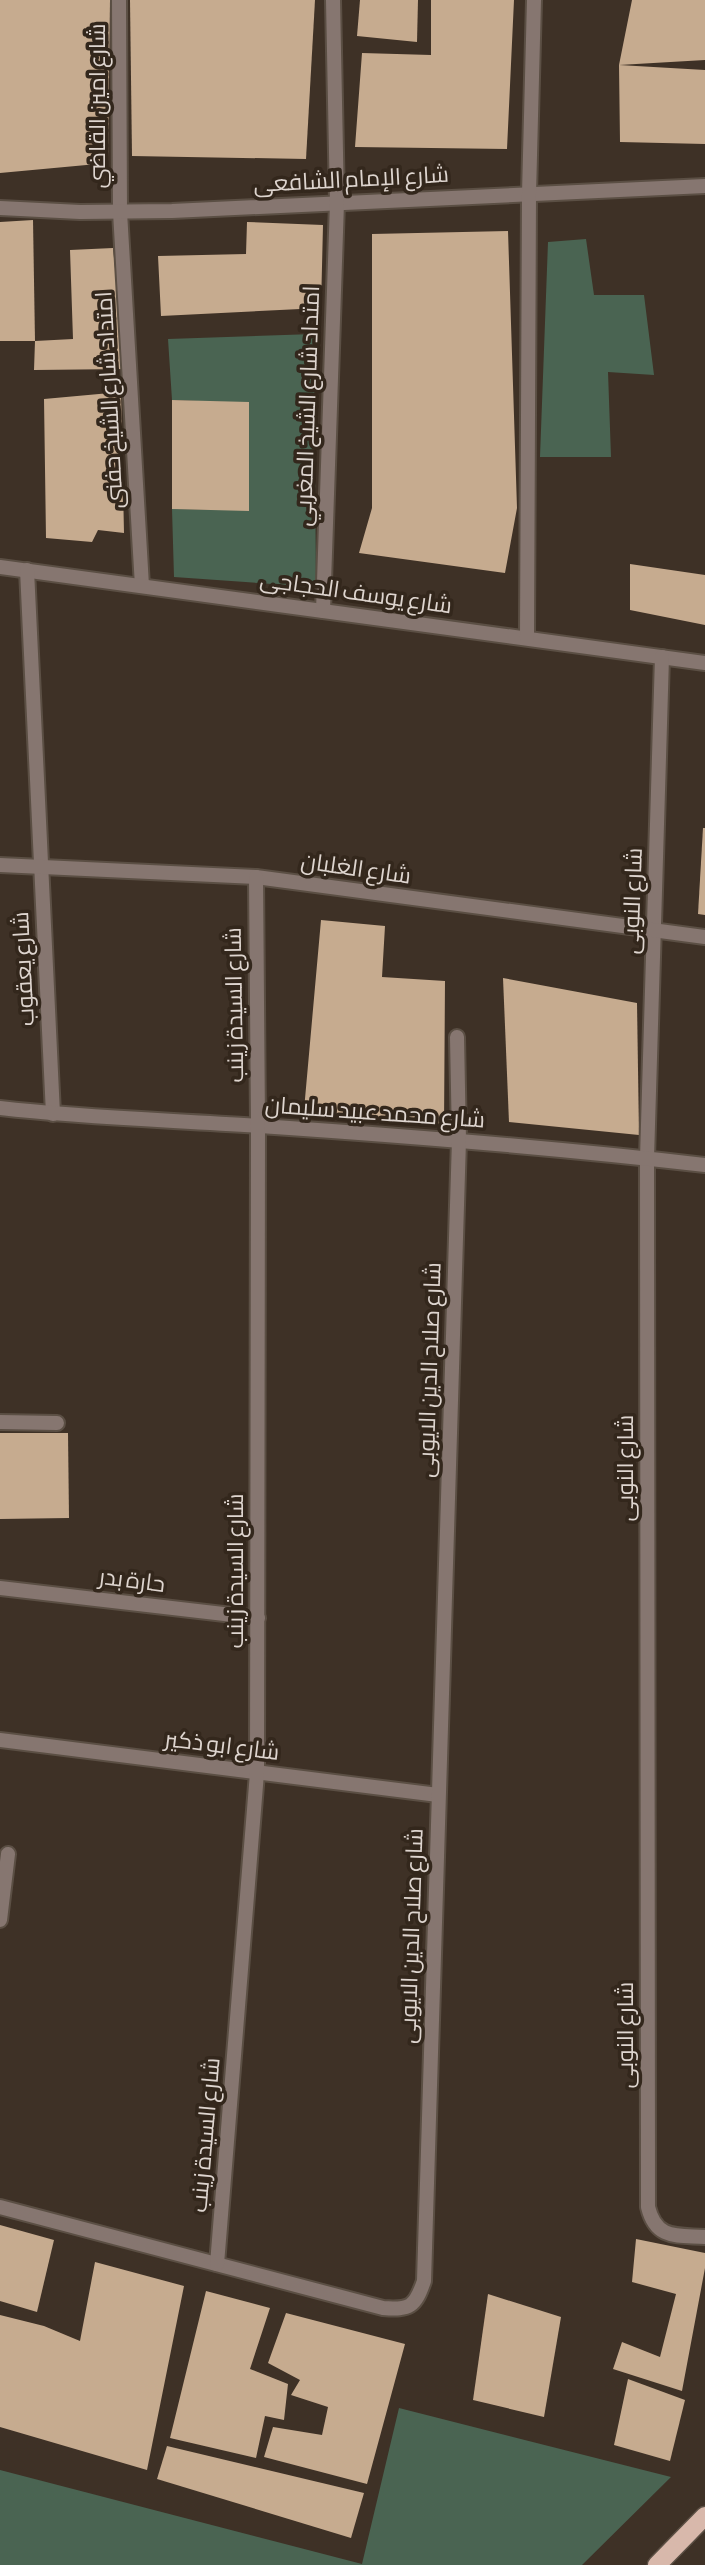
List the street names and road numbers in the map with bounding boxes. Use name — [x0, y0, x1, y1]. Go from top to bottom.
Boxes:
street label: شارع امين القاضي — [84, 23, 114, 189]
street label: شارع الإمام الشافعى — [253, 161, 450, 200]
street label: امتداد شارع الشيخ المغربي — [290, 285, 329, 527]
street label: امتداد شارع الشيخ حفنى — [90, 290, 131, 509]
street label: شارع يوسف الحجاجى — [258, 566, 454, 621]
street label: شارع الغلبان — [299, 847, 413, 892]
street label: شارع النوبى — [617, 847, 650, 955]
street label: شارع يعقوب — [7, 911, 42, 1027]
street label: شارع السيدة زينب — [220, 927, 251, 1083]
street label: شارع محمد عبيد سليمان — [264, 1091, 486, 1136]
street label: شارع صلاح الدين الايوبى — [412, 1262, 449, 1478]
street label: شارع النوبى — [612, 1415, 641, 1521]
street label: شارع السيدة زينب — [222, 1493, 251, 1649]
street label: حارة بدر — [95, 1563, 167, 1597]
street label: شارع ابو ذكير — [161, 1725, 281, 1768]
street label: شارع صلاح الدين الايوبى — [394, 1828, 431, 2044]
street label: شارع النوبى — [612, 1982, 641, 2088]
street label: شارع السيدة زينب — [185, 2057, 228, 2214]

